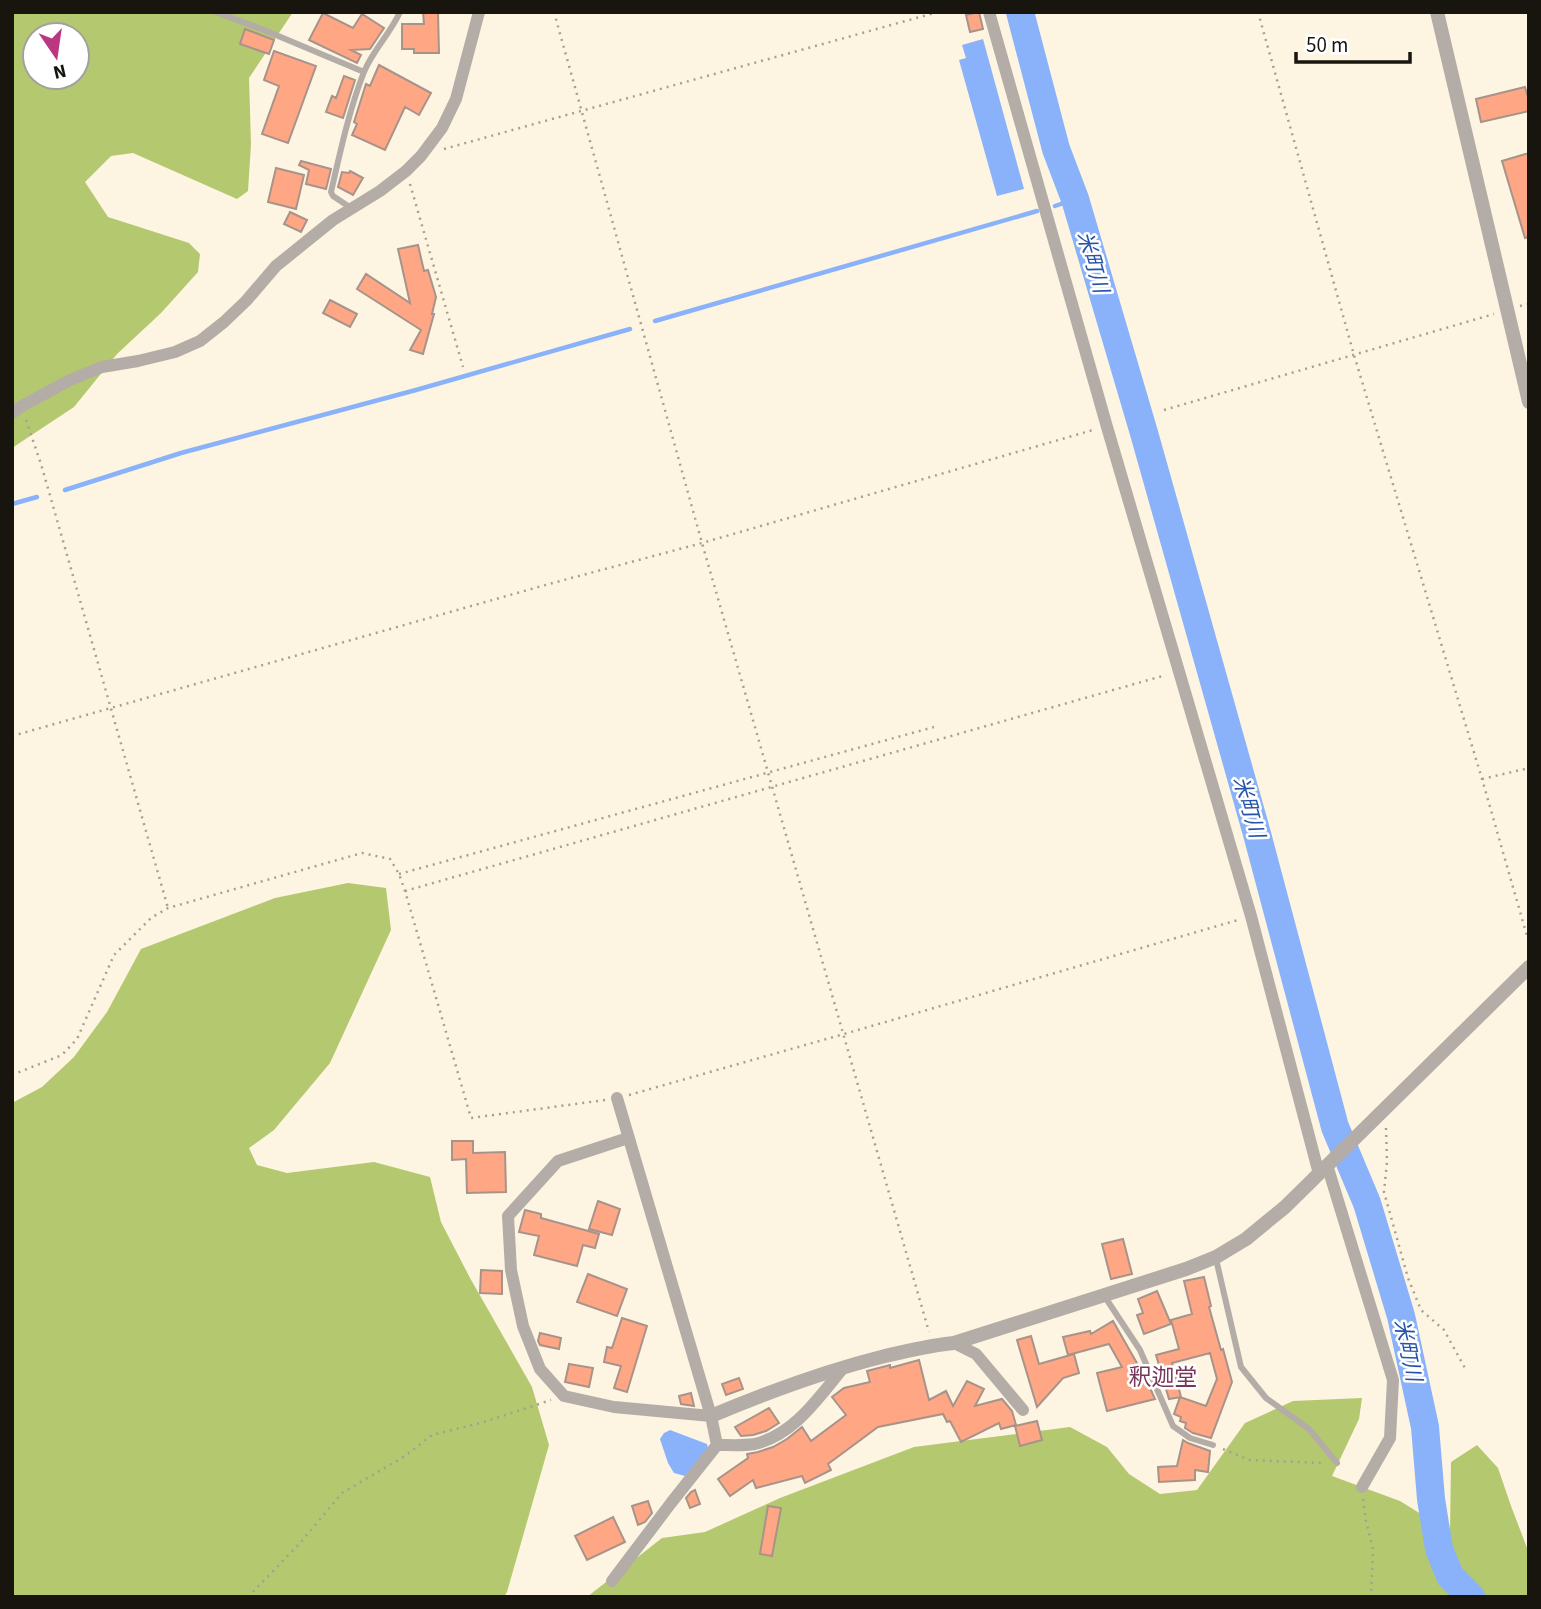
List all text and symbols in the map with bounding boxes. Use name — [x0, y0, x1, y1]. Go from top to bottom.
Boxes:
north arrow — [21, 21, 91, 91]
scale bar — [1296, 21, 1410, 65]
text: 50 m — [1306, 30, 1348, 60]
text: N — [50, 57, 69, 86]
water label: 米町川 — [1070, 228, 1117, 298]
water label: 米町川 — [1226, 773, 1273, 843]
water label: 米町川 — [1387, 1316, 1430, 1386]
district label: 釈迦堂 — [1129, 1361, 1198, 1394]

